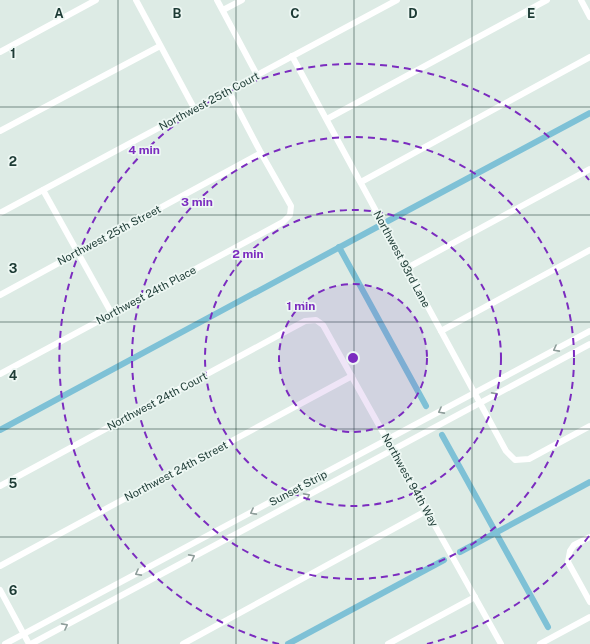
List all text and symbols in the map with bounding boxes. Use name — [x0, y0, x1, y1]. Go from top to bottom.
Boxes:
text: A — [54, 6, 64, 21]
text: B — [173, 6, 182, 21]
text: C — [290, 6, 300, 21]
text: D — [408, 6, 418, 21]
text: E — [527, 6, 535, 21]
text: 1 — [10, 46, 16, 61]
street label: Northwest 25th Court — [157, 70, 261, 132]
text: 4 min — [128, 143, 160, 157]
text: 2 — [9, 154, 17, 169]
text: 3 min — [181, 195, 213, 209]
street label: Northwest 25th Street — [55, 203, 163, 267]
street label: Northwest 93rd Lane — [371, 208, 433, 310]
text: 2 min — [232, 247, 264, 261]
text: 3 — [9, 261, 18, 276]
street label: Northwest 24th Place — [94, 264, 198, 326]
text: 1 min — [287, 299, 315, 313]
one-way arrow — [552, 344, 560, 352]
centre of rings — [346, 351, 360, 365]
text: 4 — [9, 368, 18, 383]
street label: Northwest 24th Court — [105, 370, 209, 432]
one-way arrow — [491, 392, 498, 399]
one-way arrow — [438, 406, 445, 413]
street label: Northwest 94th Way — [379, 431, 441, 529]
street label: Northwest 24th Street — [122, 439, 230, 503]
street label: Sunset Strip — [267, 468, 329, 508]
text: 5 — [9, 476, 18, 491]
one-way arrow — [302, 493, 310, 501]
one-way arrow — [249, 507, 257, 514]
one-way arrow — [188, 555, 195, 562]
one-way arrow — [135, 568, 142, 576]
text: 6 — [9, 583, 18, 598]
one-way arrow — [61, 623, 68, 630]

